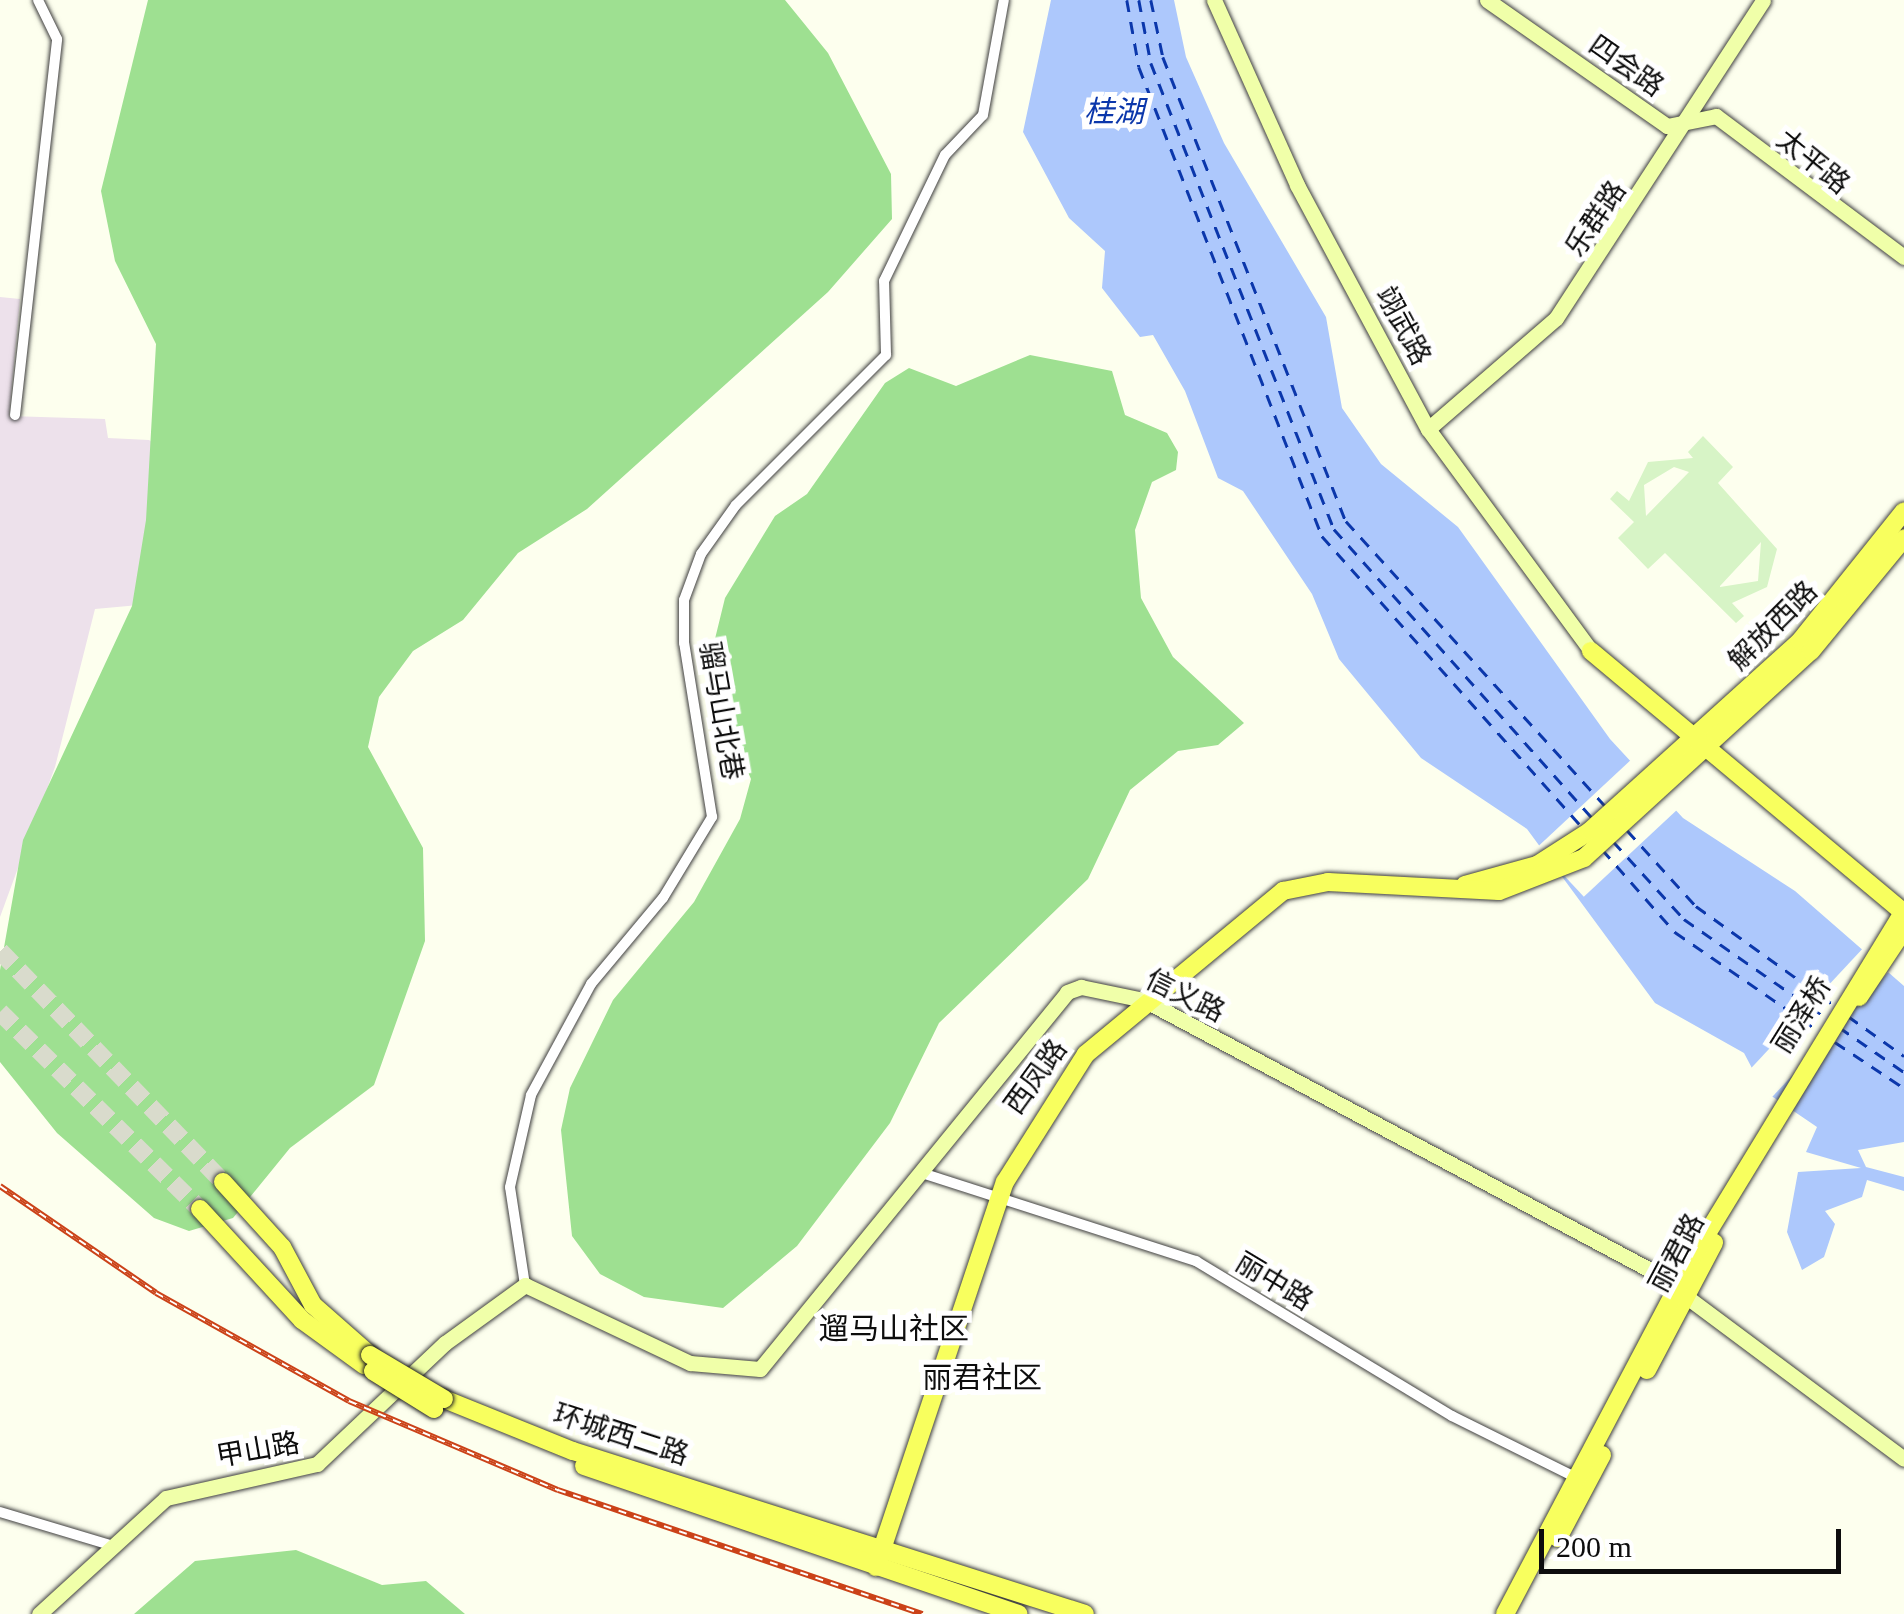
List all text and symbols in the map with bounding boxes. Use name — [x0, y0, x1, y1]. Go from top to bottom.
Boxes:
street label: 四会路 — [1582, 28, 1670, 104]
water label: 桂湖 — [1084, 94, 1144, 130]
street label: 太平路 — [1770, 123, 1856, 201]
street label: 乐群路 — [1559, 175, 1633, 263]
street label: 翊武路 — [1368, 281, 1438, 371]
street label: 解放西路 — [1722, 575, 1824, 677]
street label: 骝马山北巷 — [692, 639, 750, 783]
street label: 信义路 — [1140, 962, 1230, 1030]
street label: 丽泽桥 — [1765, 970, 1839, 1060]
street label: 西凤路 — [998, 1033, 1074, 1121]
street label: 丽君路 — [1642, 1208, 1712, 1298]
street label: 丽中路 — [1229, 1246, 1319, 1318]
district label: 遛马山社区 — [819, 1311, 969, 1347]
district label: 丽君社区 — [922, 1360, 1042, 1396]
street label: 环城西二路 — [549, 1397, 693, 1473]
street label: 甲山路 — [214, 1426, 302, 1474]
scale bar — [1544, 1509, 1846, 1571]
text: 200 m — [1556, 1530, 1632, 1563]

